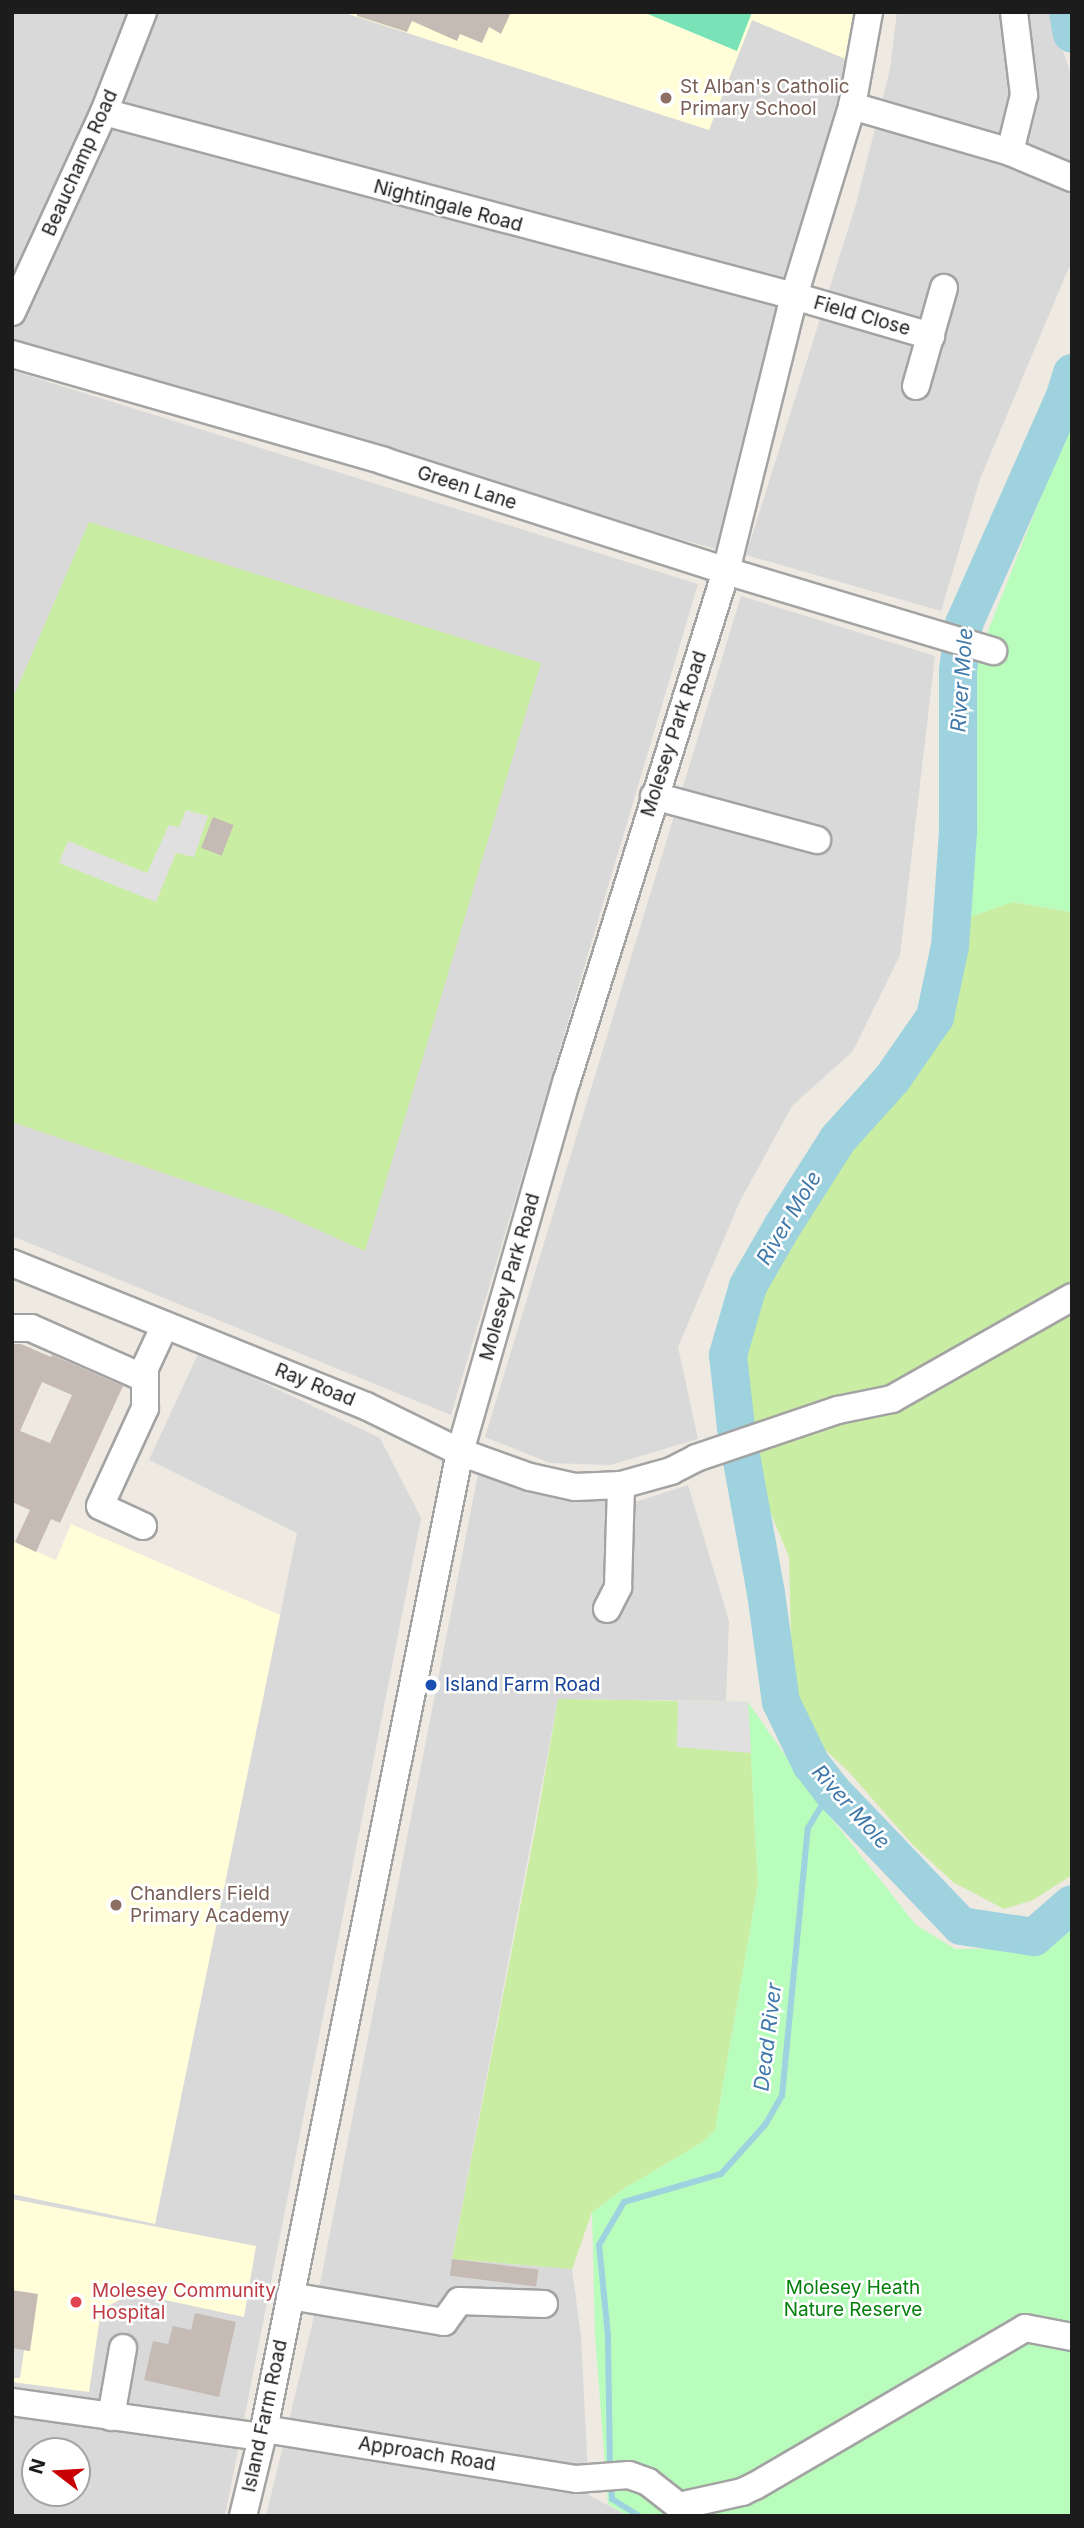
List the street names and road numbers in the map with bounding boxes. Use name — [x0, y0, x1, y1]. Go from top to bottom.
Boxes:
street label: Beauchamp Road — [37, 86, 123, 240]
street label: Nightingale Road — [371, 175, 525, 237]
street label: Field Close — [811, 291, 913, 341]
street label: Green Lane — [414, 461, 520, 515]
street label: Molesey Park Road — [636, 648, 712, 820]
street label: Molesey Park Road — [475, 1191, 545, 1363]
street label: Ray Road — [272, 1359, 358, 1411]
street label: Island Farm Road — [238, 2338, 292, 2494]
street label: Approach Road — [357, 2432, 497, 2476]

